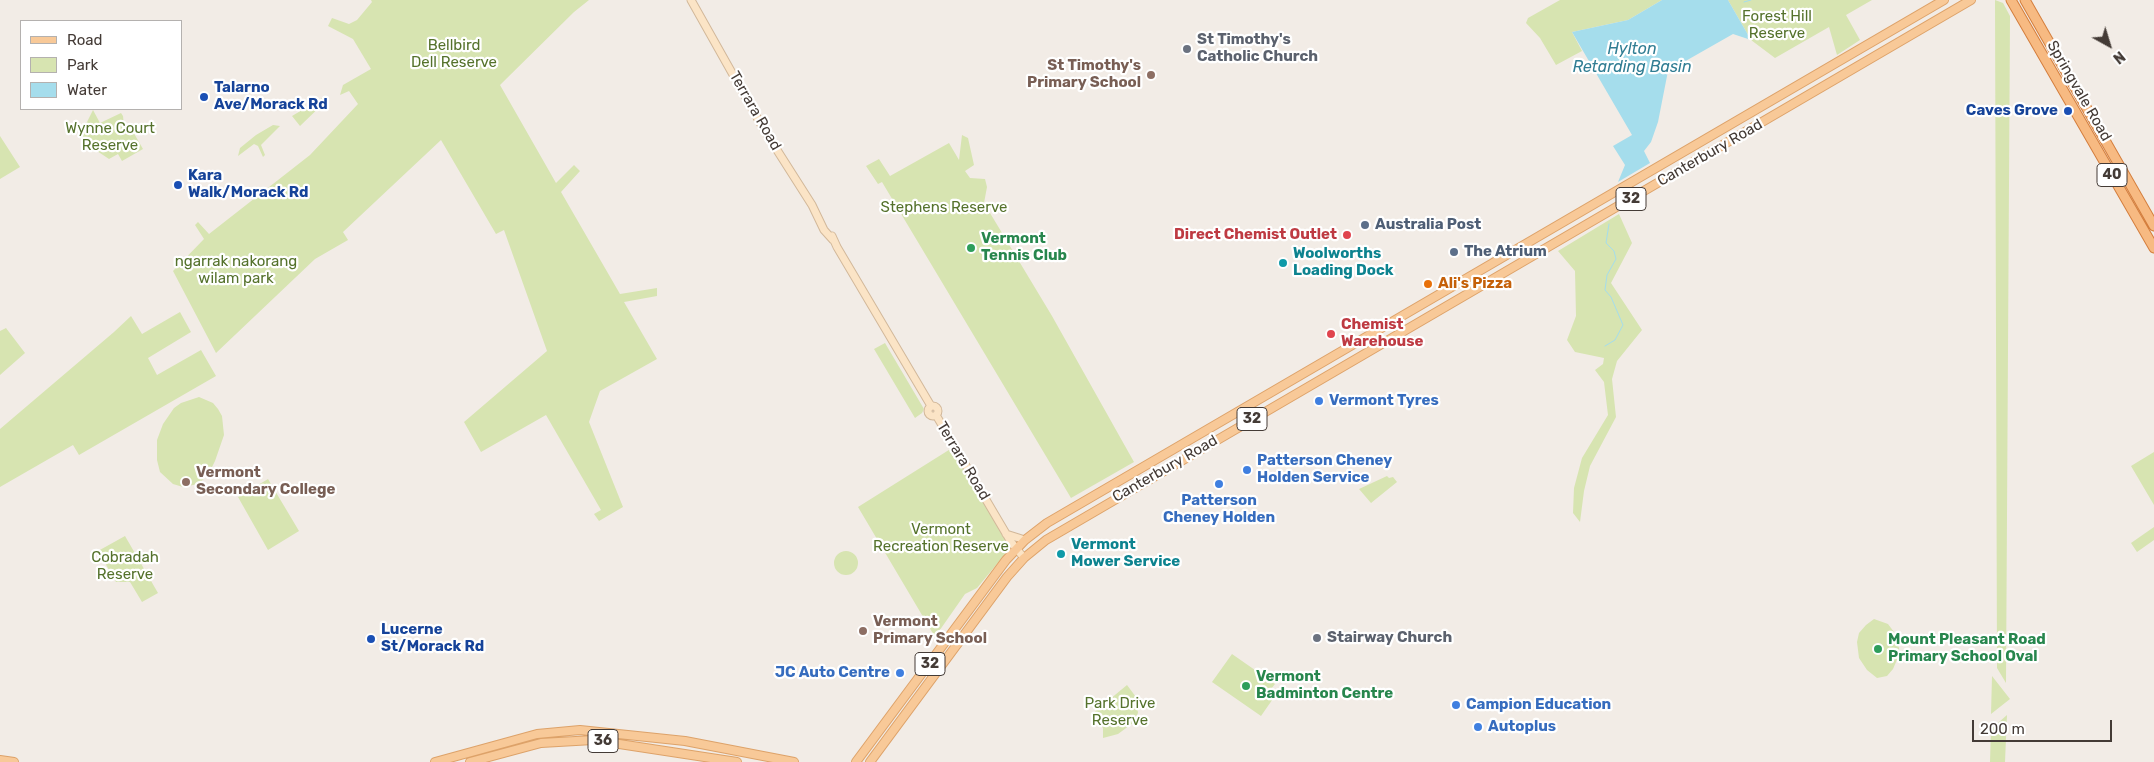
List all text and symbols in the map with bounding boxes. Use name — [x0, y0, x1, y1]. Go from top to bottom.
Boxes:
park label: Forest Hill Reserve — [1742, 8, 1812, 43]
legend — [20, 20, 182, 110]
north arrow — [2084, 20, 2134, 70]
text: Road — [67, 31, 103, 49]
place label: St Timothy's Catholic Church — [1197, 31, 1318, 66]
park label: Bellbird Dell Reserve — [411, 37, 497, 72]
street label: Springvale Road — [2043, 37, 2115, 145]
water label: Hylton Retarding Basin — [1572, 39, 1692, 77]
marker: St Timothy's Catholic Church — [1181, 43, 1193, 55]
text: N — [2109, 47, 2128, 67]
text: Park — [67, 56, 98, 74]
place label: St Timothy's Primary School — [1027, 57, 1141, 92]
street label: Terrara Road — [725, 68, 785, 154]
marker: St Timothy's Primary School — [1145, 69, 1157, 81]
place label: Talarno Ave/Morack Rd — [214, 79, 328, 114]
text: Water — [67, 81, 107, 99]
marker: Talarno Ave/Morack Rd — [198, 91, 210, 103]
place label: Caves Grove — [1966, 102, 2058, 120]
marker: Caves Grove — [2062, 105, 2074, 117]
street label: Canterbury Road — [1654, 116, 1766, 190]
park label: Wynne Court Reserve — [65, 120, 155, 155]
road number: 40 — [2097, 164, 2127, 186]
place label: Kara Walk/Morack Rd — [188, 167, 308, 202]
marker: Kara Walk/Morack Rd — [172, 179, 184, 191]
road number: 32 — [1616, 188, 1646, 210]
park label: Stephens Reserve — [881, 199, 1007, 217]
place label: Australia Post — [1375, 216, 1481, 234]
marker: Australia Post — [1359, 219, 1371, 231]
place label: Direct Chemist Outlet — [1174, 226, 1337, 244]
marker: Direct Chemist Outlet — [1341, 229, 1353, 241]
place label: Vermont Tennis Club — [981, 230, 1067, 265]
marker: Vermont Tennis Club — [965, 242, 977, 254]
place label: The Atrium — [1464, 243, 1547, 261]
place label: Woolworths Loading Dock — [1293, 245, 1394, 280]
marker: The Atrium — [1448, 246, 1460, 258]
park label: ngarrak nakorang wilam park — [175, 253, 297, 288]
marker: Woolworths Loading Dock — [1277, 257, 1289, 269]
place label: Ali's Pizza — [1438, 275, 1512, 293]
marker: Ali's Pizza — [1422, 278, 1434, 290]
place label: Chemist Warehouse — [1341, 316, 1423, 351]
marker: Chemist Warehouse — [1325, 328, 1337, 340]
place label: Vermont Tyres — [1329, 392, 1439, 410]
marker: Vermont Tyres — [1313, 395, 1325, 407]
road number: 32 — [1237, 408, 1267, 430]
street label: Terrara Road — [933, 419, 993, 503]
street label: Canterbury Road — [1109, 432, 1221, 506]
place label: Patterson Cheney Holden Service — [1257, 452, 1392, 487]
place label: Vermont Secondary College — [196, 464, 335, 499]
marker: Patterson Cheney Holden Service — [1241, 464, 1253, 476]
marker: Vermont Secondary College — [180, 476, 192, 488]
marker: Patterson Cheney Holden — [1213, 478, 1225, 490]
place label: Patterson Cheney Holden — [1163, 492, 1275, 527]
park label: Vermont Recreation Reserve — [873, 521, 1009, 556]
place label: Vermont Mower Service — [1071, 536, 1180, 571]
marker: Vermont Mower Service — [1055, 548, 1067, 560]
park label: Cobradah Reserve — [91, 549, 159, 584]
place label: Vermont Primary School — [873, 613, 987, 648]
place label: Lucerne St/Morack Rd — [381, 621, 484, 656]
marker: Vermont Primary School — [857, 625, 869, 637]
place label: Stairway Church — [1327, 629, 1452, 647]
place label: Mount Pleasant Road Primary School Oval — [1888, 631, 2046, 666]
marker: Stairway Church — [1311, 632, 1323, 644]
marker: Lucerne St/Morack Rd — [365, 633, 377, 645]
marker: Mount Pleasant Road Primary School Oval — [1872, 643, 1884, 655]
road number: 32 — [915, 652, 945, 676]
place label: JC Auto Centre — [775, 664, 890, 682]
marker: JC Auto Centre — [894, 667, 906, 679]
place label: Vermont Badminton Centre — [1256, 668, 1393, 703]
marker: Vermont Badminton Centre — [1240, 680, 1252, 692]
park label: Park Drive Reserve — [1085, 695, 1155, 730]
place label: Campion Education — [1466, 696, 1611, 714]
marker: Campion Education — [1450, 699, 1462, 711]
scale bar — [1974, 710, 2114, 742]
place label: Autoplus — [1488, 718, 1556, 736]
text: 200 m — [1980, 720, 2025, 738]
marker: Autoplus — [1472, 721, 1484, 733]
road number: 36 — [588, 729, 618, 752]

